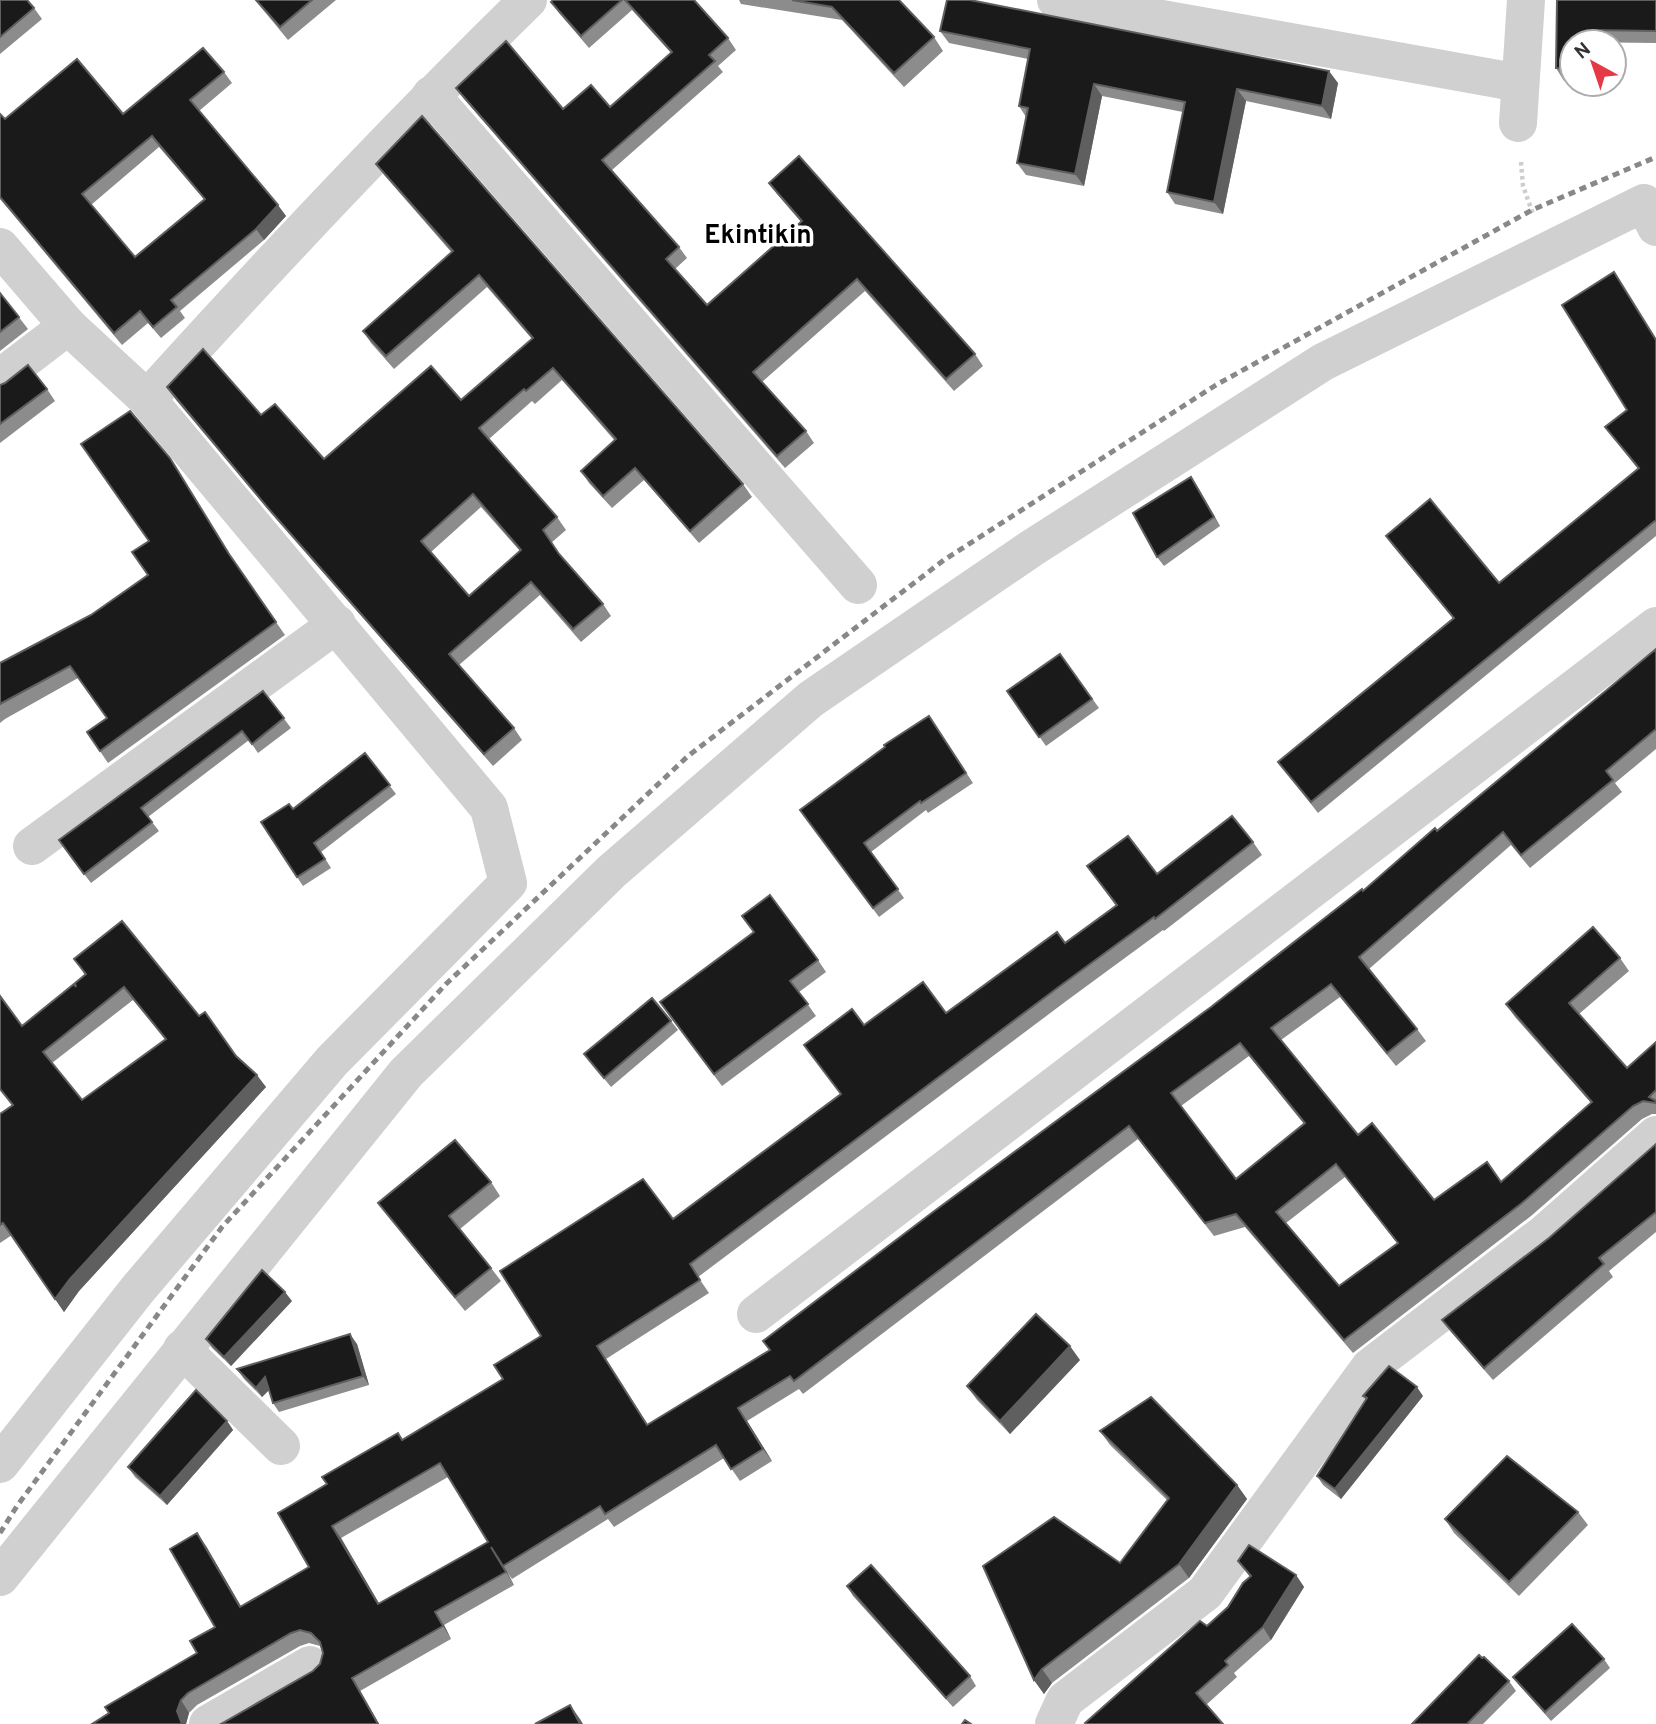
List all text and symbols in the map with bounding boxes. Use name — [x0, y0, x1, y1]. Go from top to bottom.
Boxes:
north arrow — [1558, 28, 1628, 98]
text: N — [1570, 38, 1596, 65]
district label: Ekintikin — [704, 220, 812, 253]

